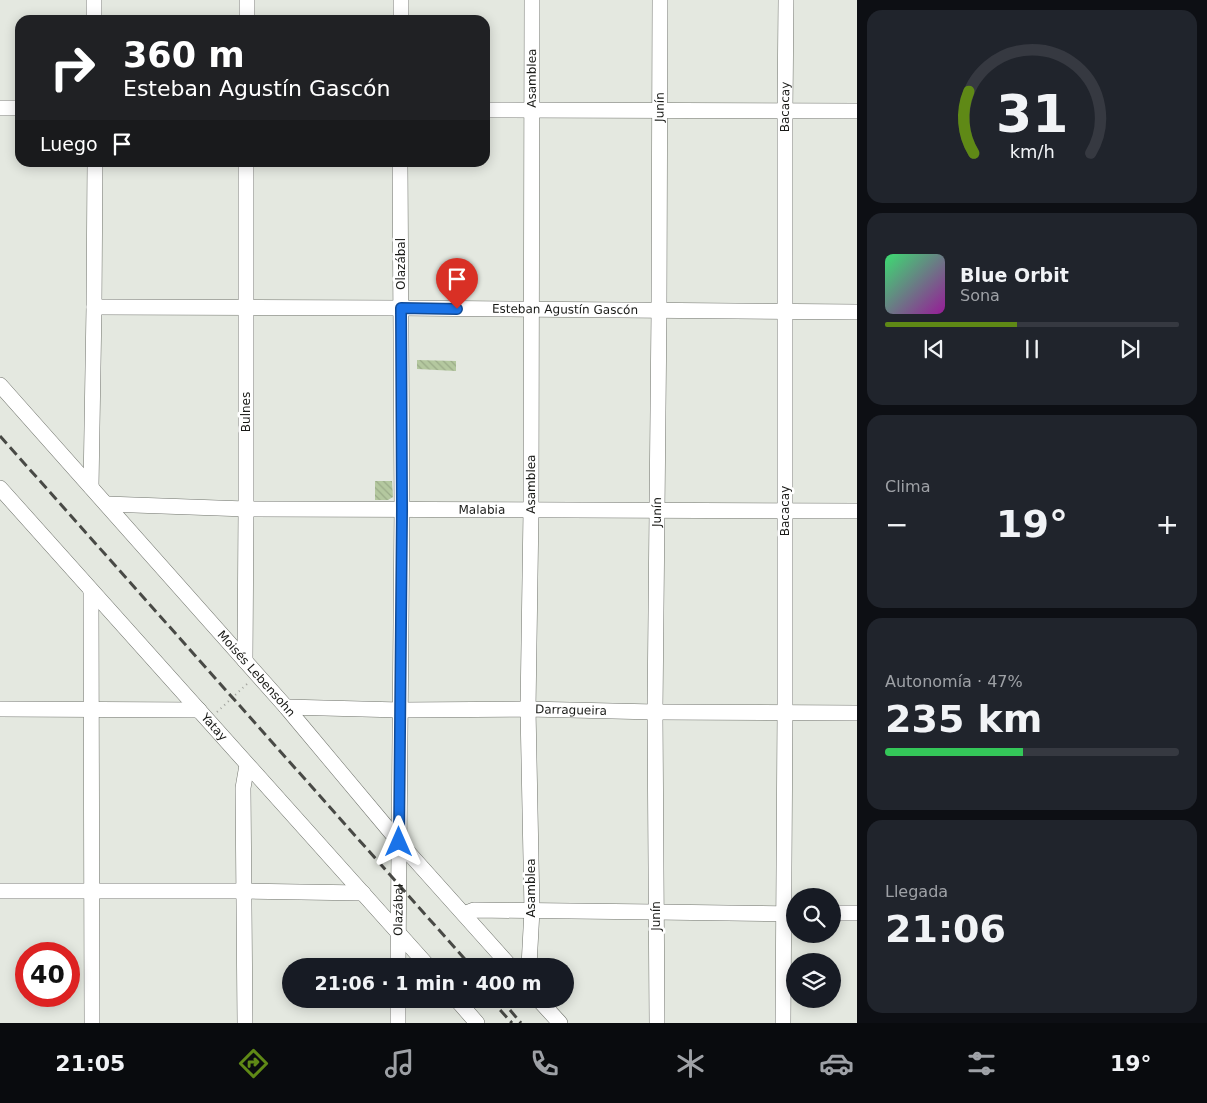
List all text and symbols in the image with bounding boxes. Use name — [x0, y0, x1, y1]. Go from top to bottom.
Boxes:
icon: right — [40, 35, 105, 100]
text: 360 m — [123, 35, 245, 75]
street label: Asamblea — [525, 48, 539, 108]
text: Esteban Agustín Gascón — [123, 76, 391, 101]
street label: Bacacay — [778, 82, 792, 132]
text: 31 — [996, 84, 1068, 144]
street label: Junín — [653, 92, 667, 123]
icon: arrive — [108, 130, 136, 158]
text: Luego — [40, 133, 98, 155]
text: km/h — [1009, 141, 1055, 162]
street label: Olazábal — [394, 238, 408, 290]
pin — [436, 258, 478, 309]
text: Blue Orbit — [960, 264, 1069, 286]
icon: arrive — [443, 265, 471, 293]
text: Sona — [960, 286, 1000, 305]
street label: Esteban Agustín Gascón — [492, 302, 638, 317]
icon: previous — [920, 335, 948, 363]
icon: pause — [1018, 335, 1046, 363]
icon: next — [1116, 335, 1144, 363]
street label: Bulnes — [239, 392, 253, 432]
street label: Asamblea — [524, 454, 538, 514]
text: Clima — [885, 477, 930, 496]
street label: Bacacay — [778, 486, 792, 536]
street label: Junín — [650, 497, 664, 528]
text: 19° — [996, 502, 1068, 546]
street label: Malabia — [459, 503, 505, 517]
text: − — [885, 508, 908, 541]
text: + — [1156, 508, 1179, 541]
street label: Moisés Lebensohn — [215, 628, 298, 719]
text: Autonomía · 47% — [885, 672, 1023, 691]
text: 235 km — [885, 697, 1042, 741]
street label: Darragueira — [535, 702, 607, 718]
street label: Yatay — [197, 710, 230, 744]
position arrow — [372, 815, 424, 867]
street label: Asamblea — [524, 858, 538, 918]
text: Llegada — [885, 882, 948, 901]
street label: Olazábal — [391, 884, 406, 936]
map controls — [786, 888, 841, 1008]
button: search — [786, 888, 841, 943]
street label: Junín — [649, 901, 663, 932]
text: 21:06 — [885, 907, 1006, 951]
speed limit sign: 40 — [15, 942, 80, 1007]
button: layers — [786, 953, 841, 1008]
text: 21:06 · 1 min · 400 m — [314, 972, 542, 994]
icon: directions — [236, 1046, 271, 1081]
icon: music — [382, 1046, 417, 1081]
icon: phone — [527, 1046, 562, 1081]
icon: climate — [673, 1046, 708, 1081]
icon: car — [819, 1046, 854, 1081]
icon: filters — [964, 1046, 999, 1081]
text: 21:05 — [55, 1051, 125, 1076]
text: 19° — [1110, 1051, 1152, 1076]

